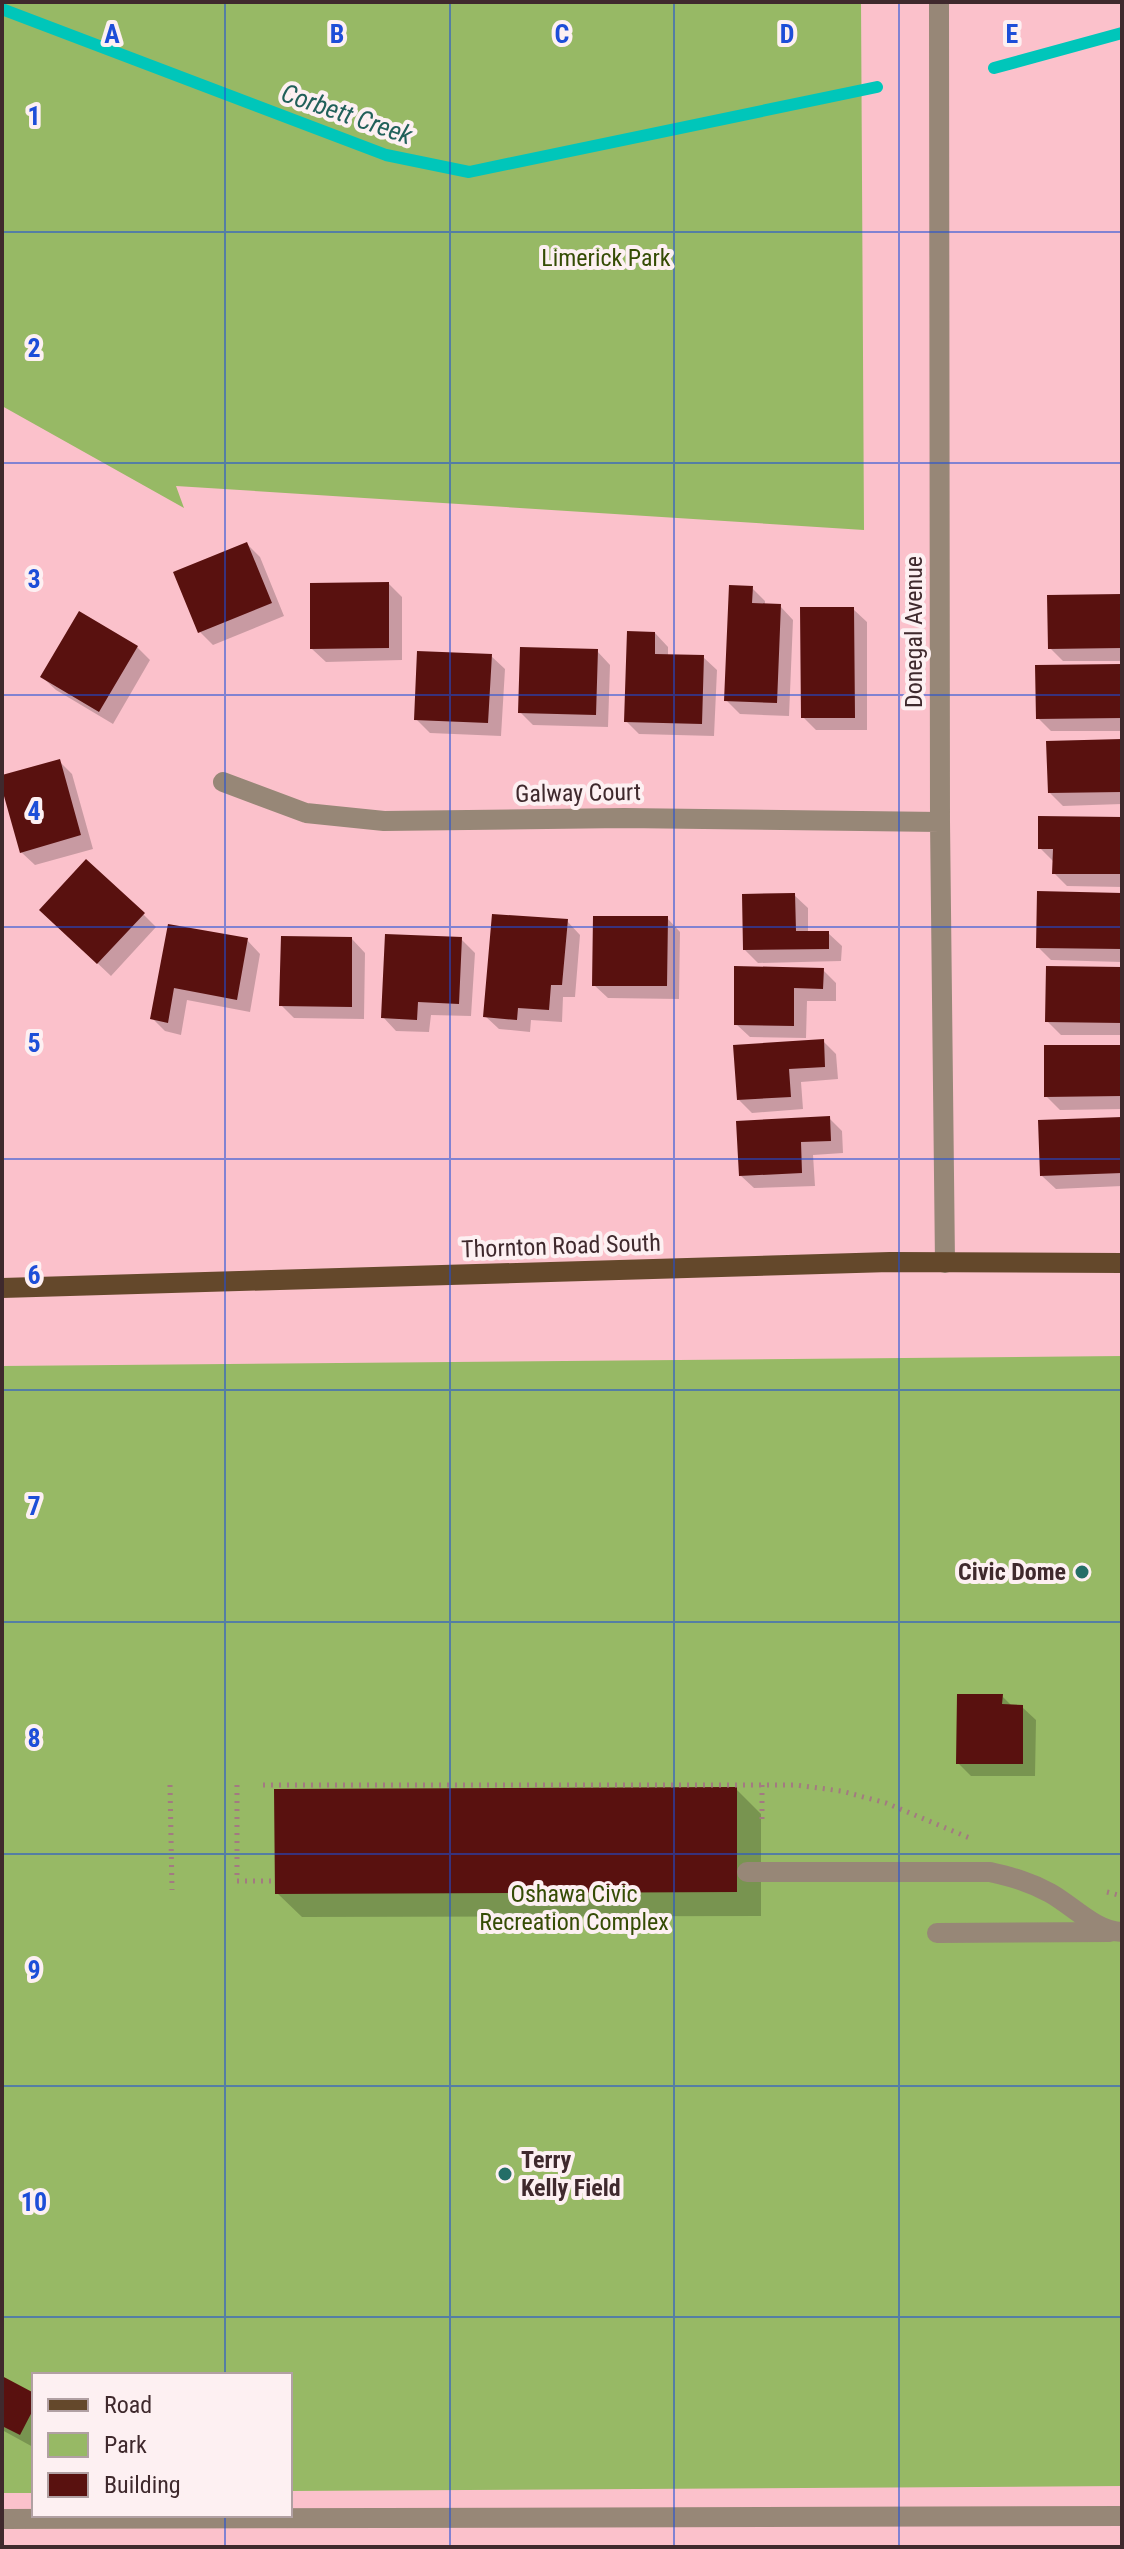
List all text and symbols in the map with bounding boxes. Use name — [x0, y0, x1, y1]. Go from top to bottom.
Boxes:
text: A — [104, 19, 120, 49]
text: B — [330, 19, 344, 49]
text: C — [555, 19, 570, 49]
text: D — [780, 19, 794, 49]
text: E — [1006, 19, 1019, 49]
water label: Corbett Creek — [278, 78, 417, 151]
text: 1 — [27, 101, 41, 131]
park label: Limerick Park — [541, 244, 671, 272]
text: 2 — [27, 333, 41, 363]
street label: Donegal Avenue — [900, 556, 928, 708]
text: 3 — [27, 564, 41, 594]
street label: Galway Court — [515, 778, 641, 808]
text: 4 — [27, 796, 41, 826]
text: 5 — [27, 1028, 41, 1058]
street label: Thornton Road South — [461, 1229, 661, 1263]
text: 6 — [27, 1260, 41, 1290]
text: 7 — [27, 1491, 41, 1521]
place label: Civic Dome — [958, 1558, 1066, 1586]
marker: Civic Dome — [1073, 1563, 1091, 1581]
text: 8 — [27, 1723, 41, 1753]
park label: Oshawa Civic Recreation Complex — [479, 1880, 669, 1936]
text: 9 — [27, 1955, 41, 1985]
place label: Terry Kelly Field — [521, 2146, 621, 2202]
marker: Terry Kelly Field — [496, 2165, 514, 2183]
text: 10 — [21, 2187, 47, 2217]
legend — [32, 2373, 292, 2517]
text: Road — [104, 2391, 152, 2419]
text: Park — [104, 2431, 147, 2459]
text: Building — [104, 2471, 181, 2499]

